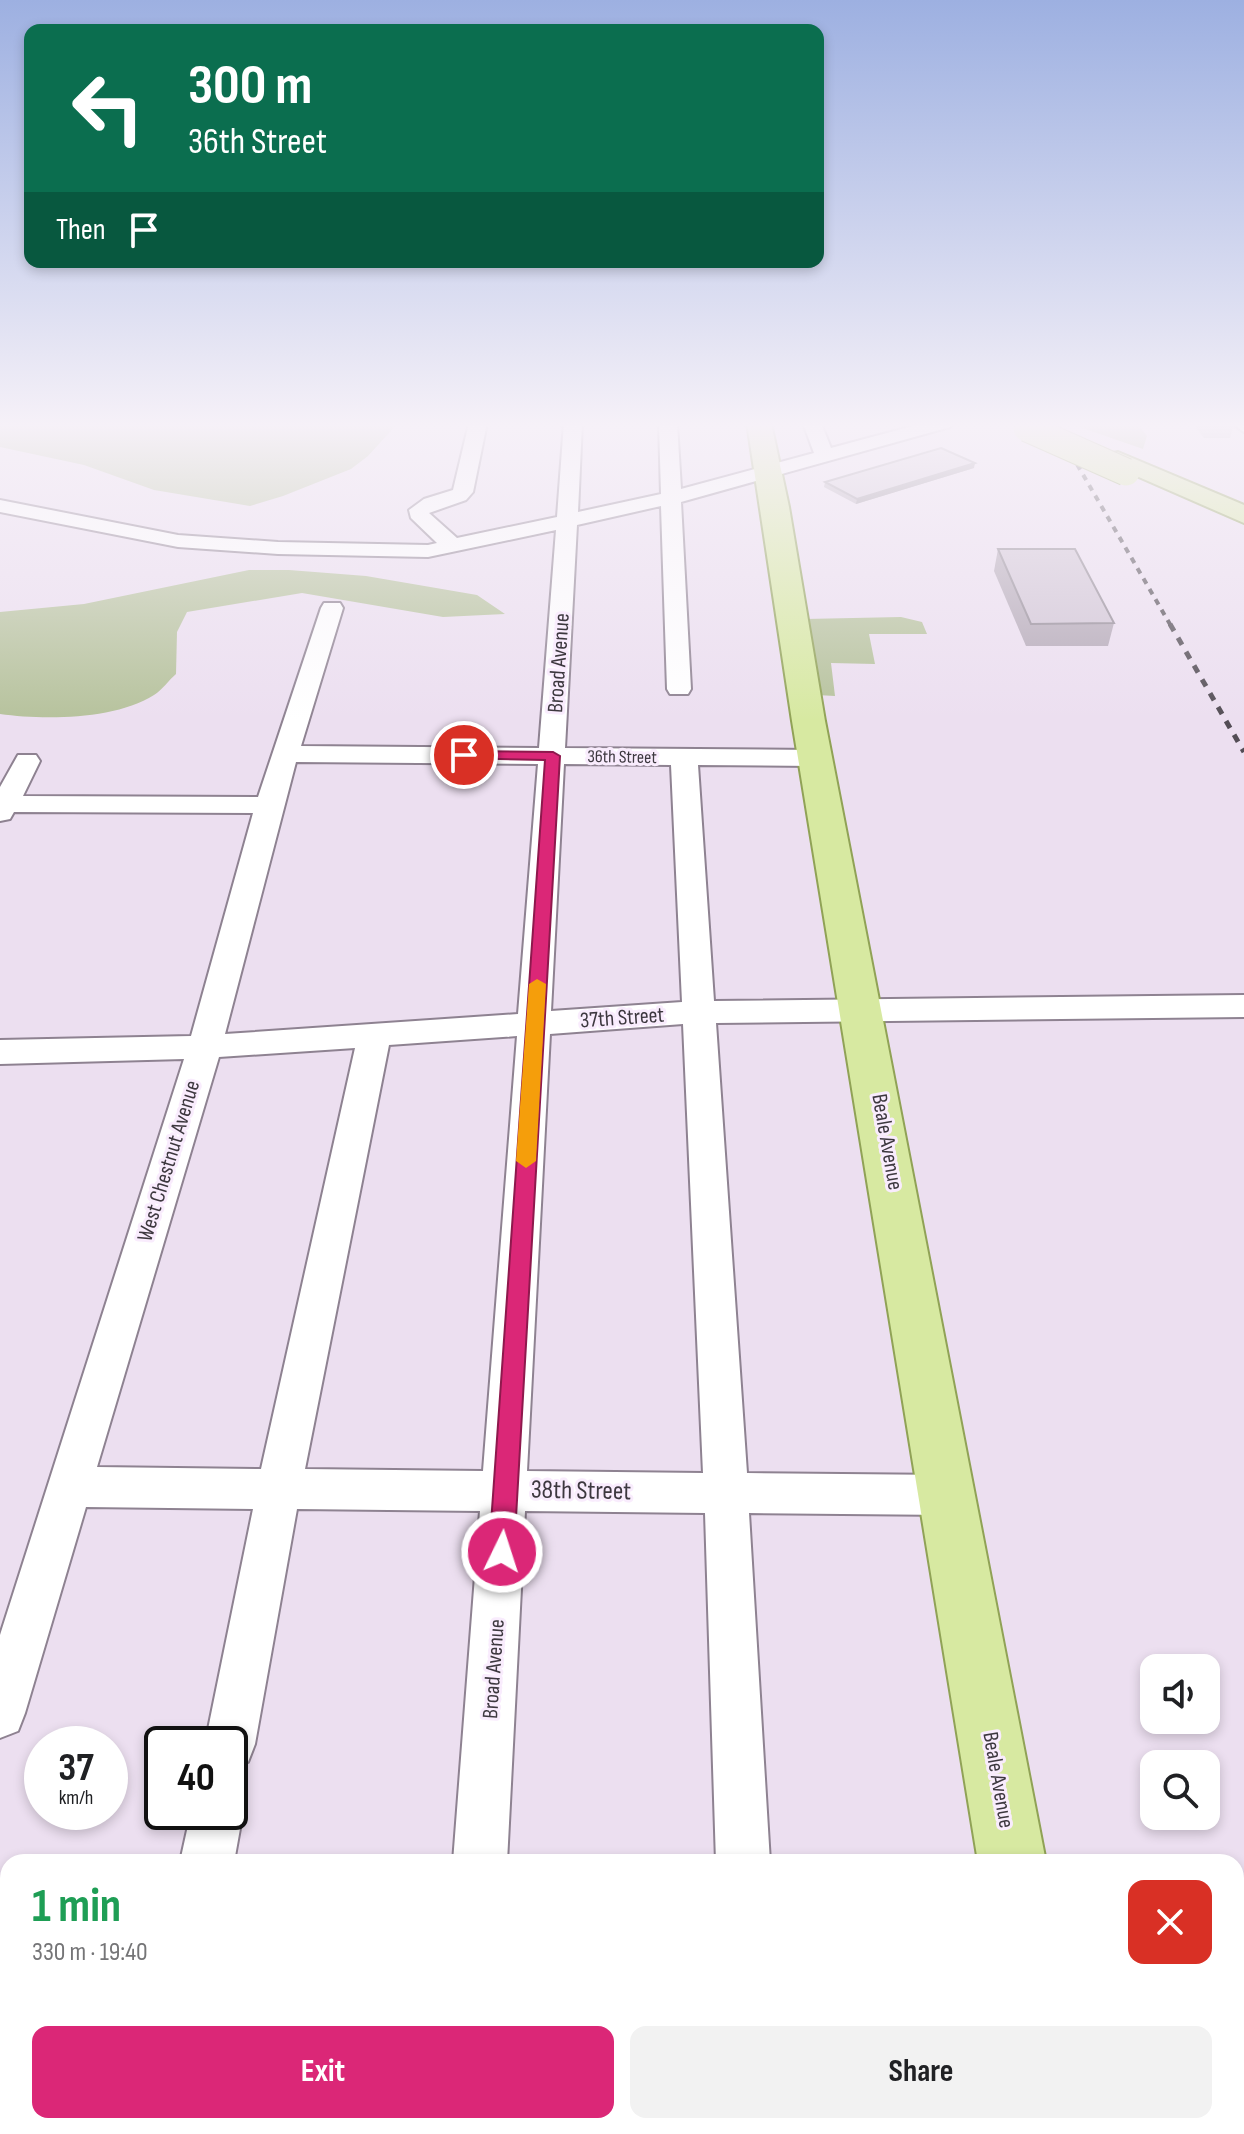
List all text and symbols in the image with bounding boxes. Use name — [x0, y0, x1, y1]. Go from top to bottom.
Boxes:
text: 300 m — [188, 53, 312, 120]
icon: left — [56, 56, 160, 160]
text: 36th Street — [188, 121, 327, 164]
icon: arrive — [122, 208, 166, 252]
text: Then — [56, 212, 106, 248]
street label: Broad Avenue — [542, 612, 576, 714]
pin — [430, 721, 498, 789]
icon: arrive — [442, 733, 486, 777]
street label: 36th Street — [587, 746, 657, 768]
street label: 37th Street — [579, 1002, 665, 1034]
street label: West Chestnut Avenue — [132, 1077, 206, 1245]
street label: Beale Avenue — [865, 1092, 909, 1192]
street label: 38th Street — [531, 1475, 631, 1507]
position arrow — [460, 1510, 544, 1594]
street label: Broad Avenue — [477, 1618, 511, 1720]
map controls — [1140, 1654, 1220, 1830]
button: sound — [1140, 1654, 1220, 1734]
speed limit sign: 40 — [144, 1726, 248, 1830]
street label: Beale Avenue — [976, 1730, 1020, 1830]
text: 37 — [58, 1744, 94, 1792]
button: search — [1140, 1750, 1220, 1830]
text: km/h — [59, 1786, 93, 1810]
text: 1 min — [32, 1878, 121, 1935]
button: close — [1128, 1880, 1212, 1964]
text: 330 m · 19:40 — [32, 1937, 148, 1968]
button: Exit — [32, 2026, 614, 2118]
button: Share — [630, 2026, 1212, 2118]

